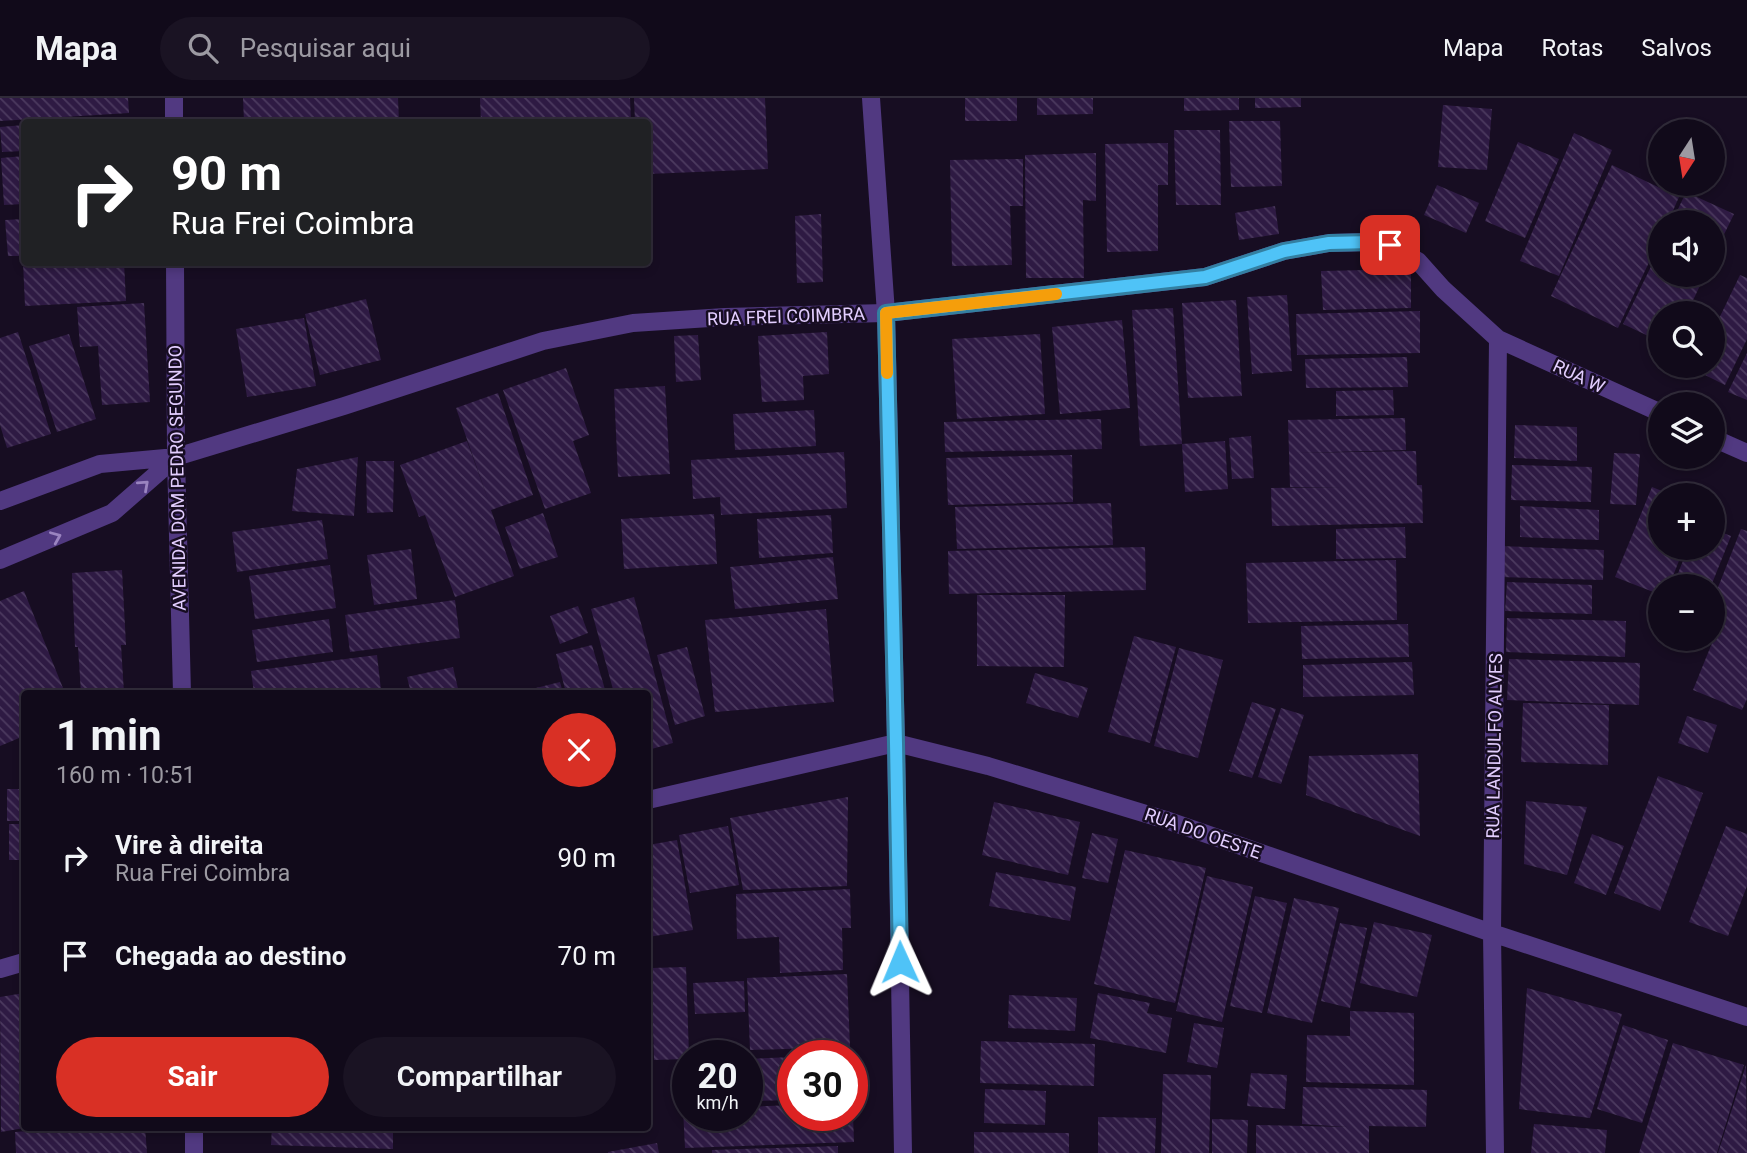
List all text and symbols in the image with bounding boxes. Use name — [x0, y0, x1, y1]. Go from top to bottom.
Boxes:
search box — [160, 17, 650, 80]
text: Mapa — [35, 29, 118, 68]
icon: search — [184, 29, 222, 67]
text: Pesquisar aqui — [240, 33, 411, 63]
text: Mapa — [1443, 34, 1504, 62]
text: Rotas — [1542, 34, 1603, 62]
text: Salvos — [1641, 34, 1712, 62]
north arrow — [1648, 119, 1726, 196]
map controls — [1648, 119, 1725, 651]
text: 90 m — [171, 145, 282, 202]
icon: right — [56, 147, 147, 238]
text: Rua Frei Coimbra — [171, 204, 415, 242]
button: sound — [1648, 210, 1725, 287]
pin — [1360, 215, 1420, 275]
icon: arrive — [1371, 226, 1409, 264]
button: search — [1648, 301, 1725, 378]
street label: RUA FREI COIMBRA — [707, 303, 866, 329]
street label: AVENIDA DOM PEDRO SEGUNDO — [164, 345, 190, 611]
street label: RUA W — [1550, 355, 1608, 397]
button: layers — [1648, 392, 1725, 469]
one-way arrow — [136, 481, 149, 493]
button: + — [1648, 483, 1725, 560]
one-way arrow — [49, 531, 61, 545]
button: − — [1648, 574, 1725, 651]
street label: RUA LANDULFO ALVES — [1482, 653, 1506, 839]
text: 1 min — [56, 711, 162, 760]
button: close — [542, 713, 616, 787]
text: 160 m · 10:51 — [56, 762, 195, 789]
street label: RUA DO OESTE — [1142, 803, 1264, 863]
text: Vire à direita — [115, 830, 263, 860]
icon: right — [56, 839, 94, 877]
text: 90 m — [558, 843, 616, 873]
text: Rua Frei Coimbra — [115, 860, 290, 887]
position arrow — [863, 925, 937, 999]
icon: arrive — [56, 937, 94, 975]
text: Chegada ao destino — [115, 941, 346, 971]
text: 70 m — [558, 941, 616, 971]
button: Sair — [56, 1037, 329, 1117]
button: Compartilhar — [343, 1037, 616, 1117]
speed limit sign: 30 — [777, 1040, 868, 1131]
text: 20 — [697, 1056, 738, 1097]
text: km/h — [696, 1092, 739, 1113]

